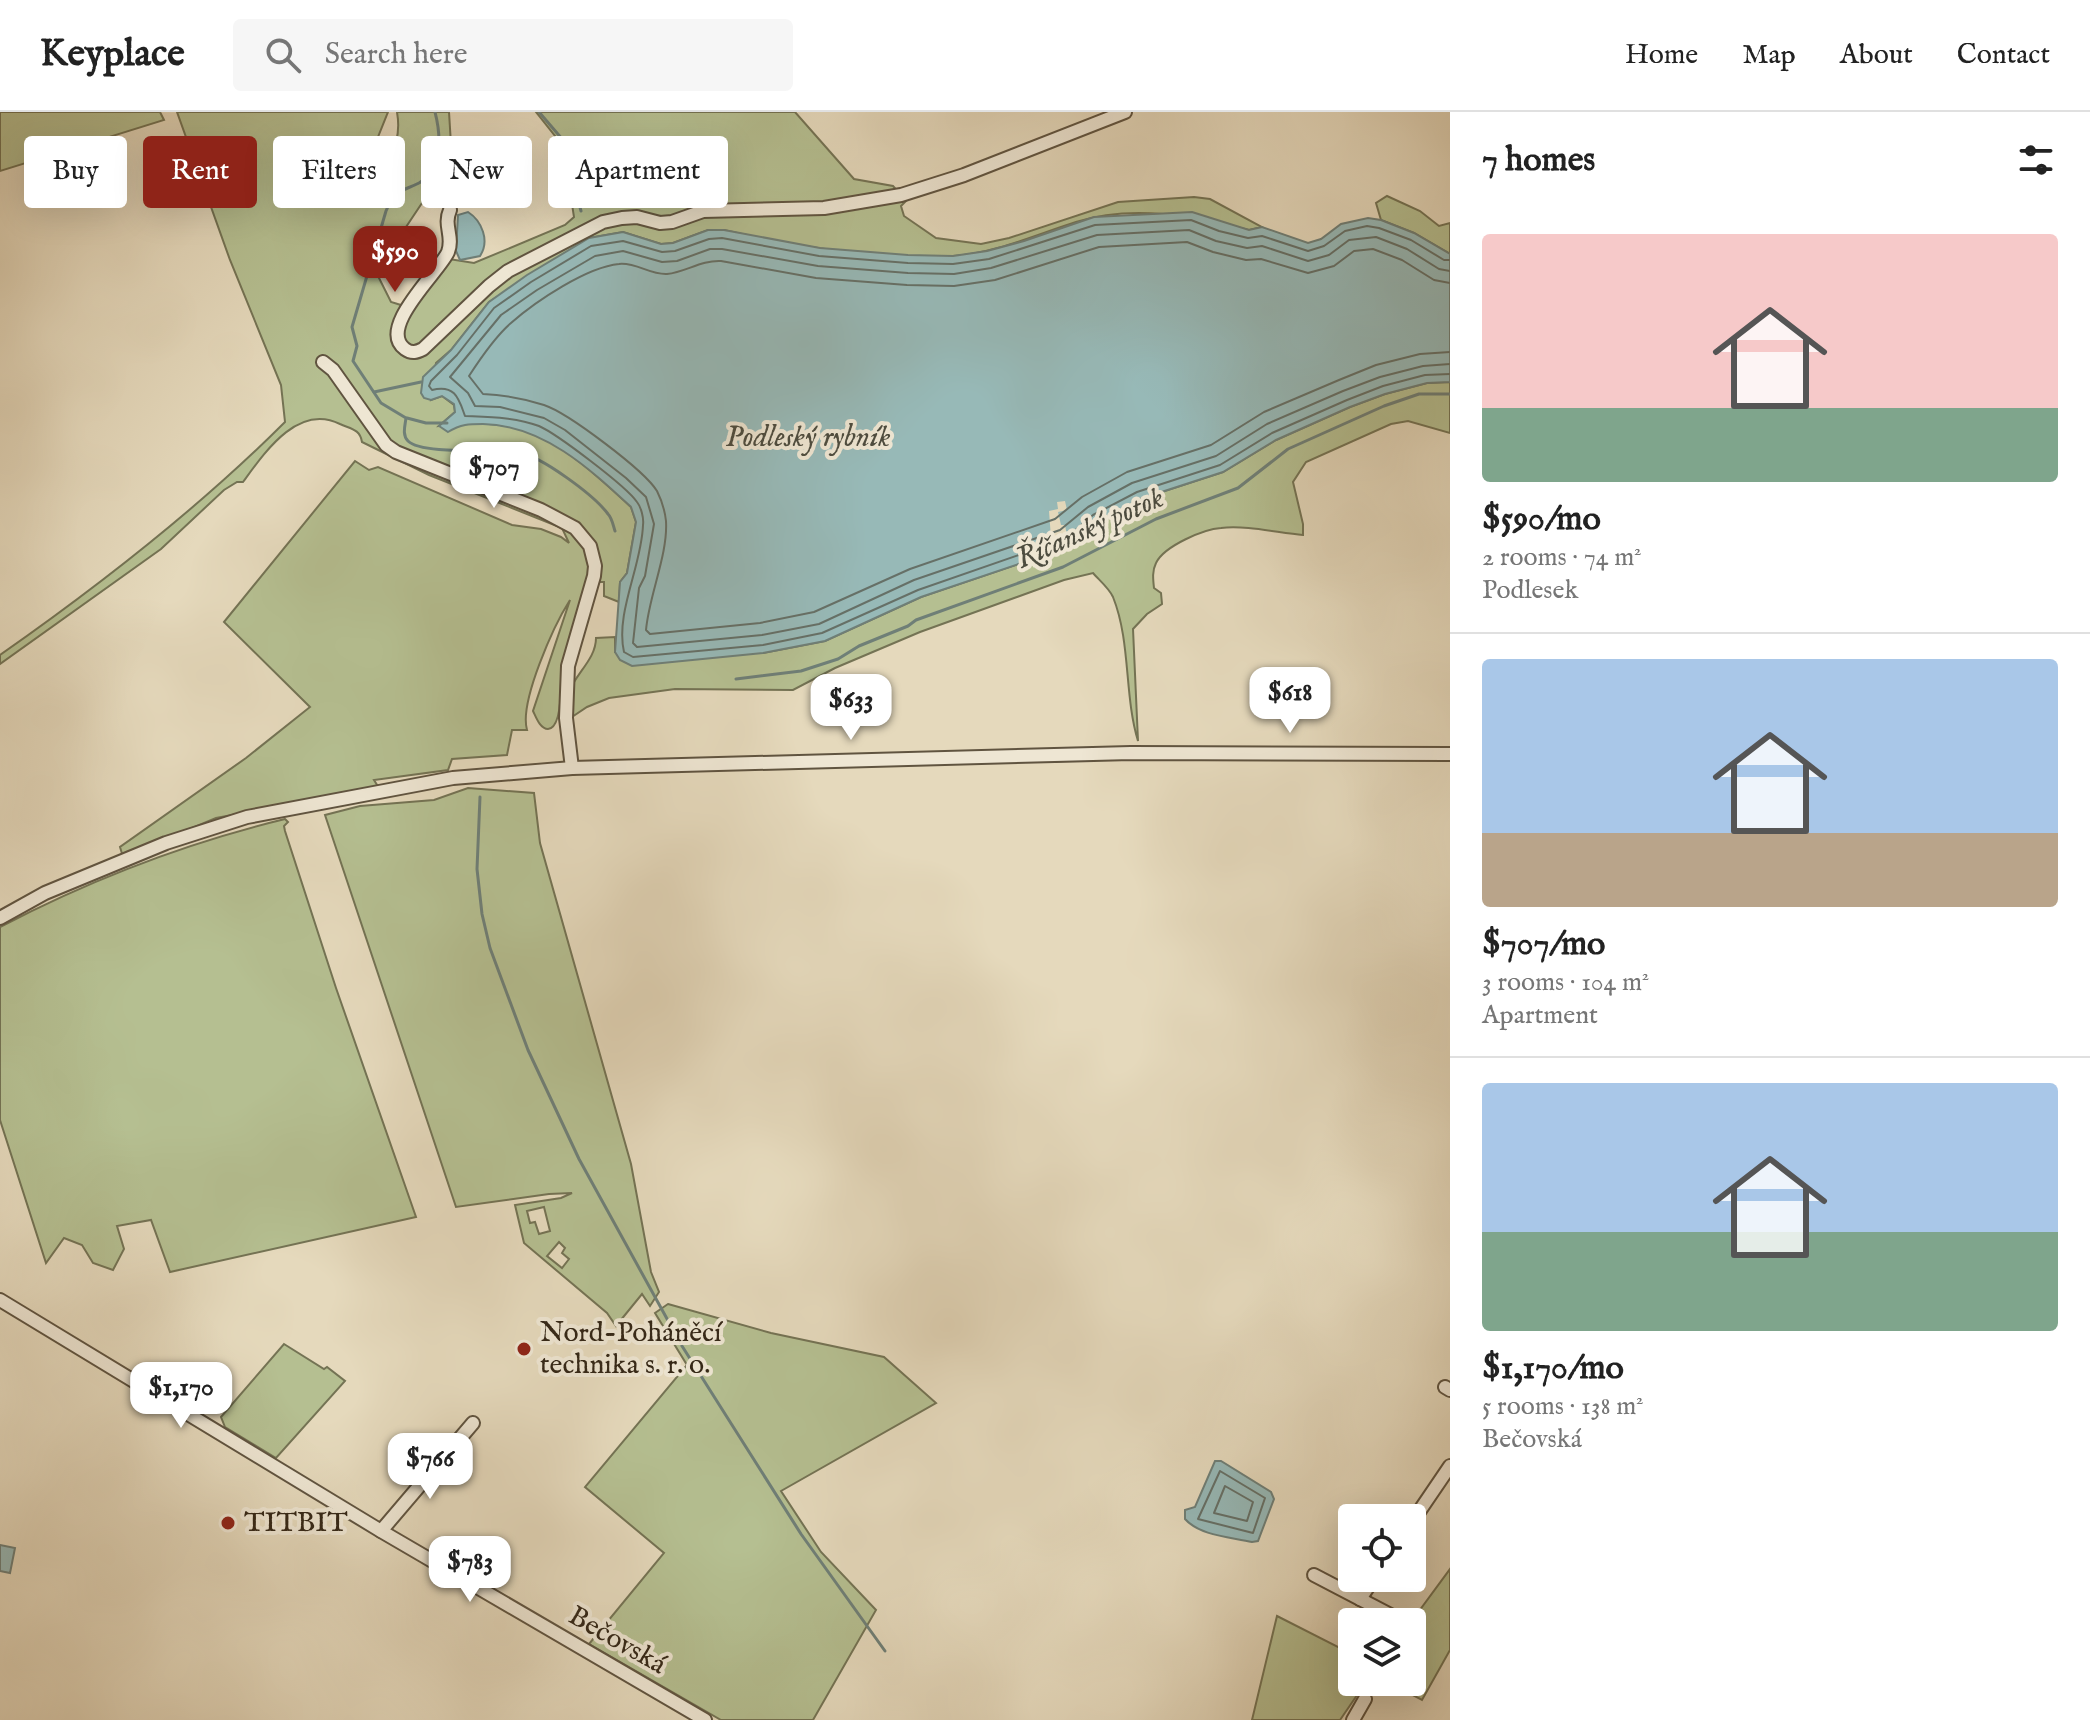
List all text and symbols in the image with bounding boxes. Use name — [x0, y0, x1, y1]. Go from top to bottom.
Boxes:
search box — [233, 19, 793, 91]
text: Keyplace — [40, 31, 185, 79]
icon: search — [261, 33, 305, 77]
text: Search here — [325, 36, 468, 74]
text: Home — [1625, 38, 1698, 73]
text: Map — [1742, 38, 1796, 73]
text: About — [1840, 38, 1913, 73]
text: Contact — [1957, 38, 2050, 73]
chip: Buy — [24, 136, 127, 208]
chip: Rent — [143, 136, 257, 208]
chip: Filters — [273, 136, 405, 208]
chip: New — [421, 136, 532, 208]
chip: Apartment — [548, 136, 728, 208]
icon: filters — [2014, 138, 2058, 182]
text: 7 homes — [1482, 139, 1595, 182]
pin: $590 — [348, 226, 442, 294]
text: $590 — [371, 235, 419, 268]
icon: home — [1698, 286, 1842, 430]
water label: Podleský rybník — [726, 419, 890, 457]
pin: $707 — [447, 442, 541, 510]
text: $707 — [468, 451, 520, 484]
water label: Říčanský potok — [1009, 478, 1170, 579]
text: $590/mo — [1482, 498, 1601, 541]
text: 2 rooms · 74 m² — [1482, 541, 1642, 574]
text: Podlesek — [1482, 574, 1578, 607]
pin: $618 — [1243, 667, 1337, 735]
pin: $633 — [804, 674, 898, 742]
text: $618 — [1267, 676, 1313, 709]
text: $633 — [829, 683, 873, 716]
icon: home — [1698, 711, 1842, 855]
text: $707/mo — [1482, 923, 1605, 966]
text: 3 rooms · 104 m² — [1482, 966, 1649, 999]
text: Apartment — [1482, 999, 1598, 1032]
icon: home — [1698, 1135, 1842, 1279]
place label: Nord-Poháněcí technika s. r. o. — [540, 1316, 723, 1383]
marker: Nord-Poháněcí technika s. r. o. — [515, 1340, 533, 1358]
text: $1,170/mo — [1482, 1347, 1624, 1390]
pin: $1,170 — [116, 1362, 246, 1430]
text: $1,170 — [148, 1371, 214, 1404]
text: 5 rooms · 138 m² — [1482, 1390, 1644, 1423]
text: Bečovská — [1482, 1423, 1582, 1456]
pin: $766 — [383, 1433, 477, 1501]
text: $766 — [406, 1442, 454, 1475]
map controls — [1338, 1504, 1426, 1696]
button: locate — [1338, 1504, 1426, 1592]
place label: TITBIT — [244, 1506, 348, 1541]
marker: TITBIT — [219, 1514, 237, 1532]
pin: $783 — [423, 1536, 517, 1604]
text: $783 — [447, 1545, 493, 1578]
street label: Bečovská — [562, 1599, 673, 1683]
button: layers — [1338, 1608, 1426, 1696]

